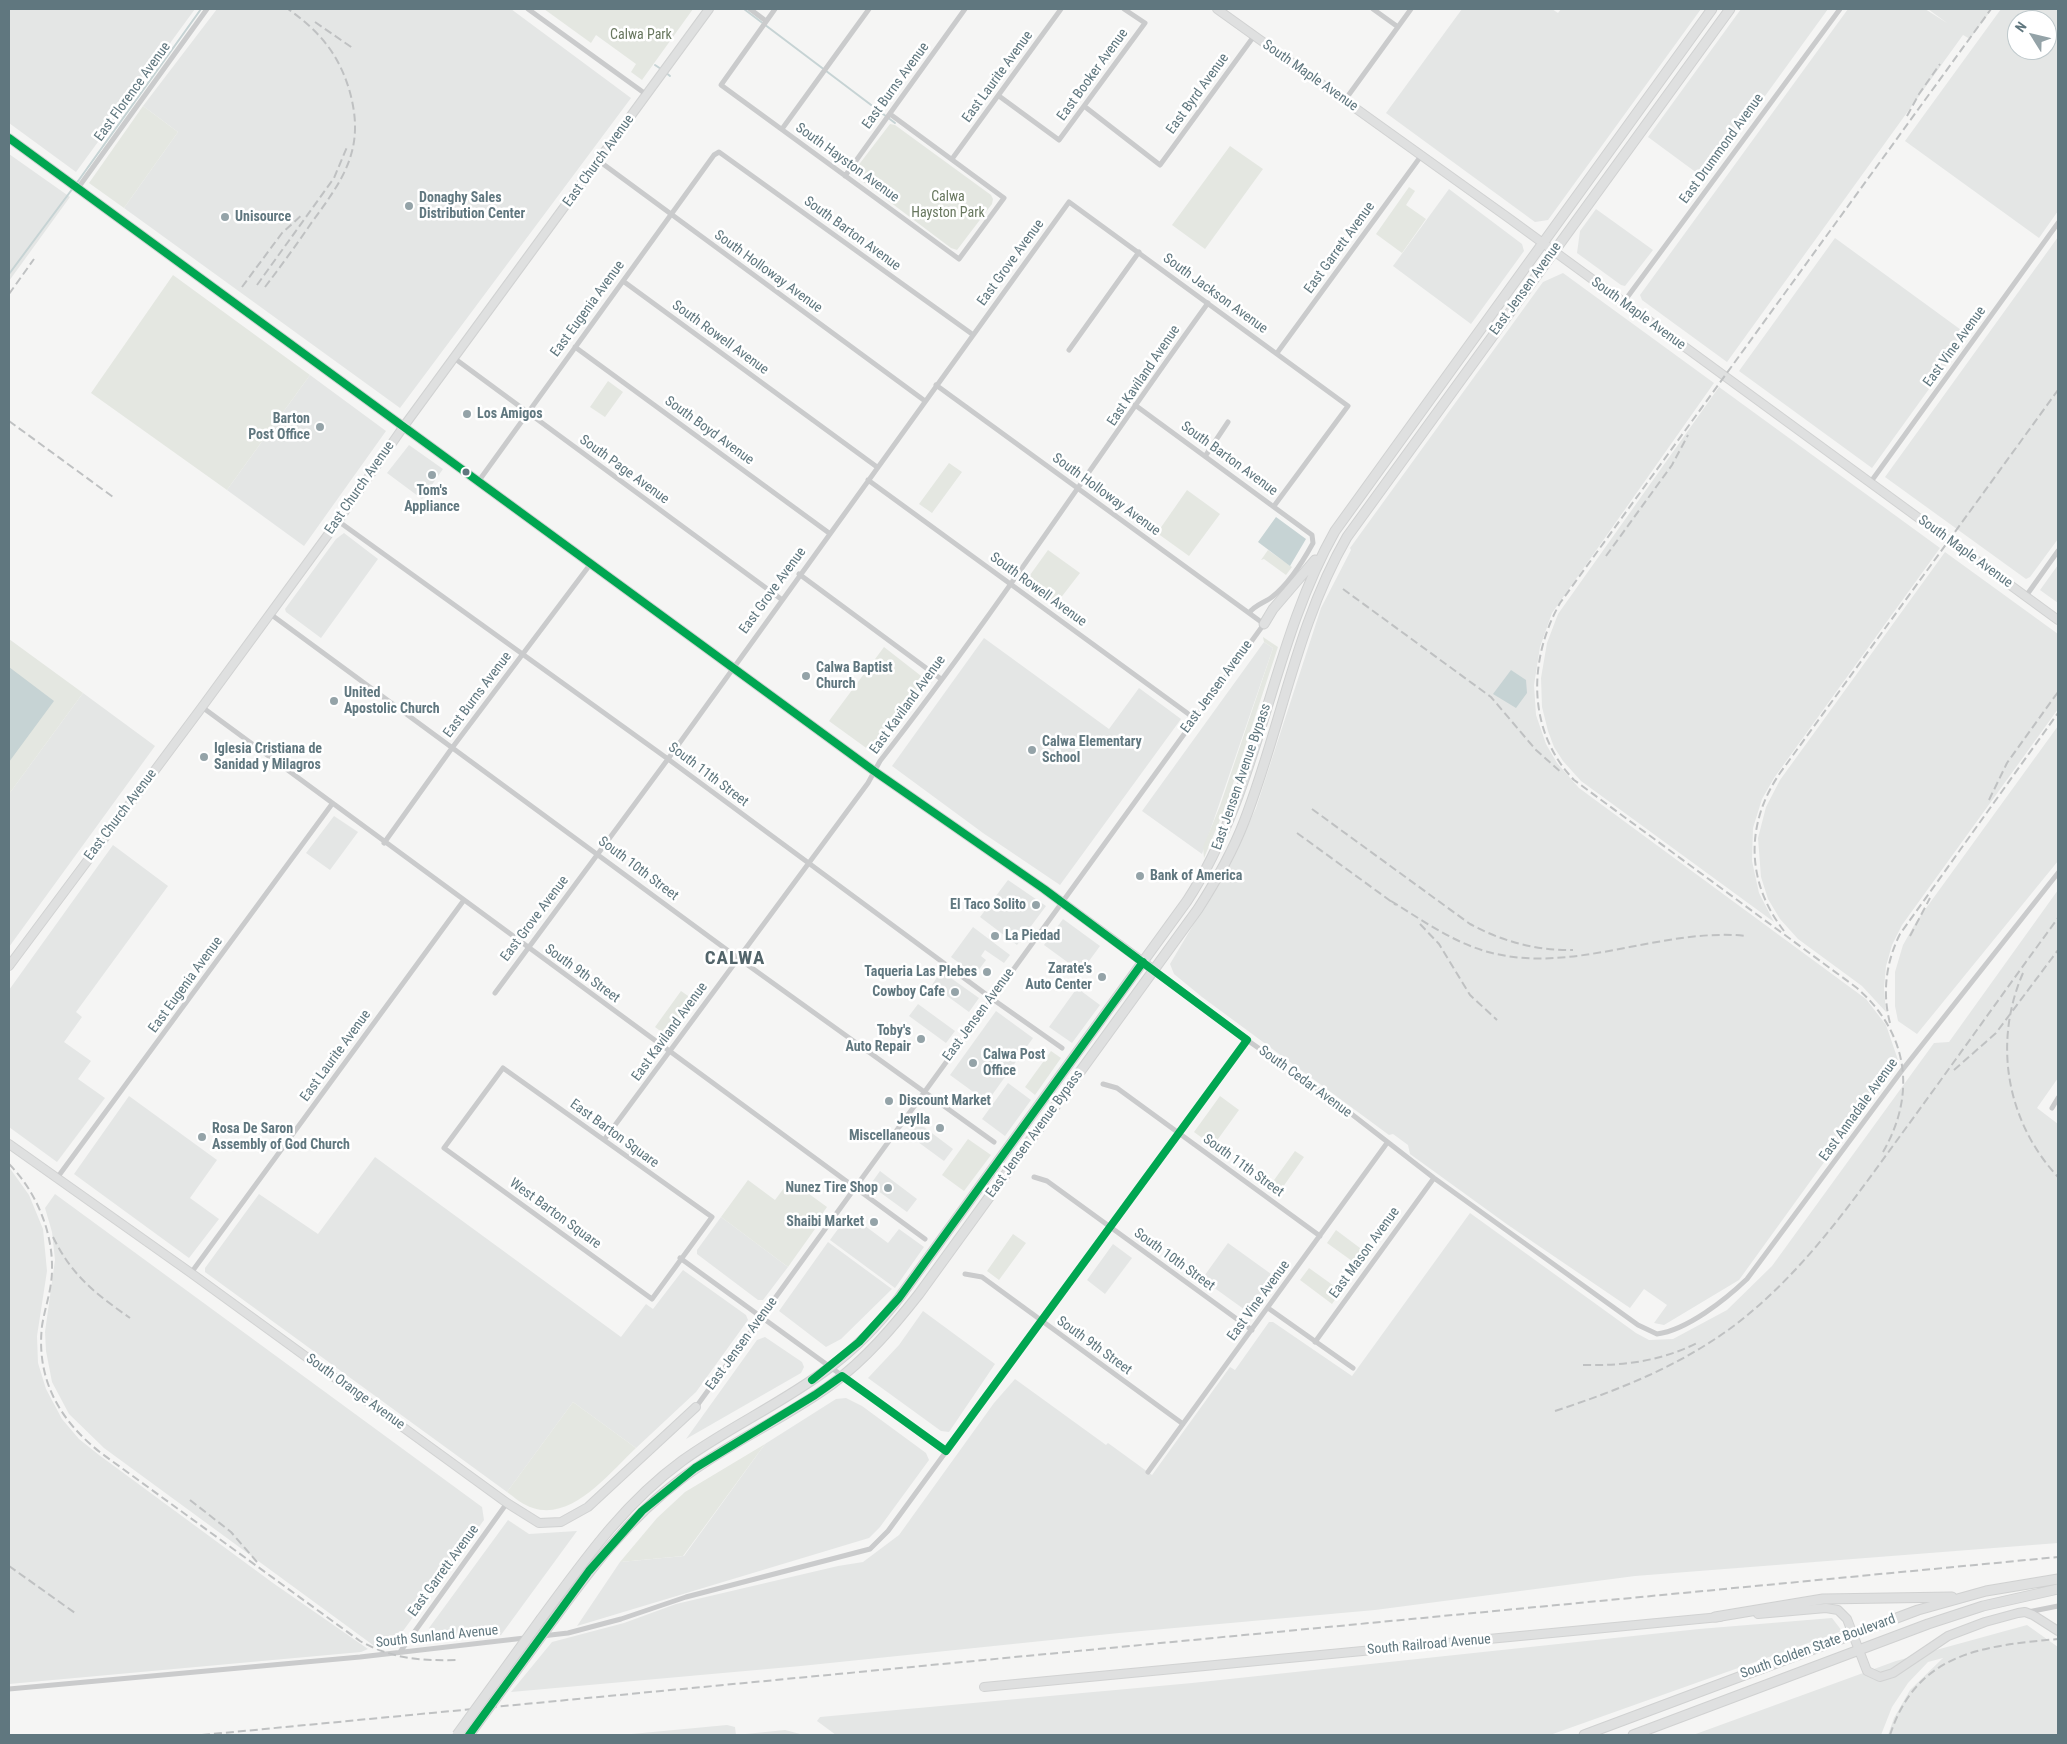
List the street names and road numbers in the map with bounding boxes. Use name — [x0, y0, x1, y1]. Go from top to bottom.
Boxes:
street label: East Booker Avenue — [1054, 26, 1132, 124]
street label: East Laurite Avenue — [959, 28, 1037, 126]
street label: South Maple Avenue — [1259, 37, 1361, 115]
street label: East Florence Avenue — [91, 39, 175, 145]
street label: East Burns Avenue — [859, 39, 933, 133]
street label: East Byrd Avenue — [1163, 50, 1233, 138]
street label: East Drummond Avenue — [1676, 91, 1768, 207]
street label: East Church Avenue — [560, 112, 638, 210]
street label: South Hayston Avenue — [792, 120, 902, 206]
street label: South Barton Avenue — [800, 193, 904, 275]
street label: East Garrett Avenue — [1301, 199, 1379, 297]
street label: East Grove Avenue — [974, 217, 1048, 309]
street label: South Holloway Avenue — [711, 227, 825, 317]
street label: East Jensen Avenue — [1487, 239, 1565, 339]
street label: South Jackson Avenue — [1159, 250, 1271, 338]
street label: East Eugenia Avenue — [547, 258, 629, 360]
street label: South Maple Avenue — [1587, 274, 1689, 354]
street label: South Rowell Avenue — [668, 297, 772, 379]
street label: East Vine Avenue — [1920, 304, 1990, 390]
street label: East Kaviland Avenue — [1104, 322, 1184, 430]
street label: South Boyd Avenue — [661, 393, 757, 469]
street label: South Barton Avenue — [1177, 418, 1281, 500]
street label: South Page Avenue — [576, 432, 672, 508]
street label: East Church Avenue — [322, 438, 398, 538]
street label: South Holloway Avenue — [1049, 450, 1163, 540]
street label: South Maple Avenue — [1914, 512, 2016, 592]
street label: East Grove Avenue — [736, 545, 810, 637]
street label: South Rowell Avenue — [986, 549, 1090, 631]
street label: East Jensen Avenue — [1178, 637, 1256, 737]
street label: East Burns Avenue — [440, 649, 516, 741]
street label: East Kaviland Avenue — [867, 652, 949, 758]
street label: East Jensen Avenue Bypass — [1209, 702, 1275, 852]
street label: South 11th Street — [665, 739, 751, 811]
street label: East Church Avenue — [81, 766, 161, 864]
street label: South 10th Street — [595, 833, 681, 905]
street label: East Grove Avenue — [497, 873, 573, 965]
street label: East Eugenia Avenue — [145, 934, 227, 1036]
street label: South 9th Street — [541, 941, 623, 1007]
street label: East Jensen Avenue — [940, 965, 1018, 1065]
street label: East Kaviland Avenue — [629, 979, 711, 1085]
street label: East Laurite Avenue — [297, 1007, 375, 1105]
street label: South Cedar Avenue — [1255, 1043, 1355, 1121]
street label: East Annadale Avenue — [1816, 1055, 1902, 1165]
street label: East Jensen Avenue Bypass — [983, 1067, 1087, 1201]
street label: East Barton Square — [566, 1096, 662, 1172]
street label: South 11th Street — [1199, 1131, 1287, 1201]
street label: West Barton Square — [506, 1175, 604, 1253]
street label: East Mason Avenue — [1326, 1204, 1404, 1302]
street label: South 10th Street — [1130, 1225, 1218, 1295]
street label: East Vine Avenue — [1224, 1258, 1294, 1344]
street label: East Jensen Avenue — [703, 1294, 781, 1394]
street label: South 9th Street — [1053, 1313, 1135, 1379]
street label: South Orange Avenue — [302, 1351, 408, 1433]
street label: East Garrett Avenue — [405, 1522, 483, 1620]
street label: South Golden State Boulevard — [1738, 1611, 1898, 1683]
street label: South Sunland Avenue — [375, 1622, 499, 1652]
street label: South Railroad Avenue — [1366, 1631, 1492, 1659]

